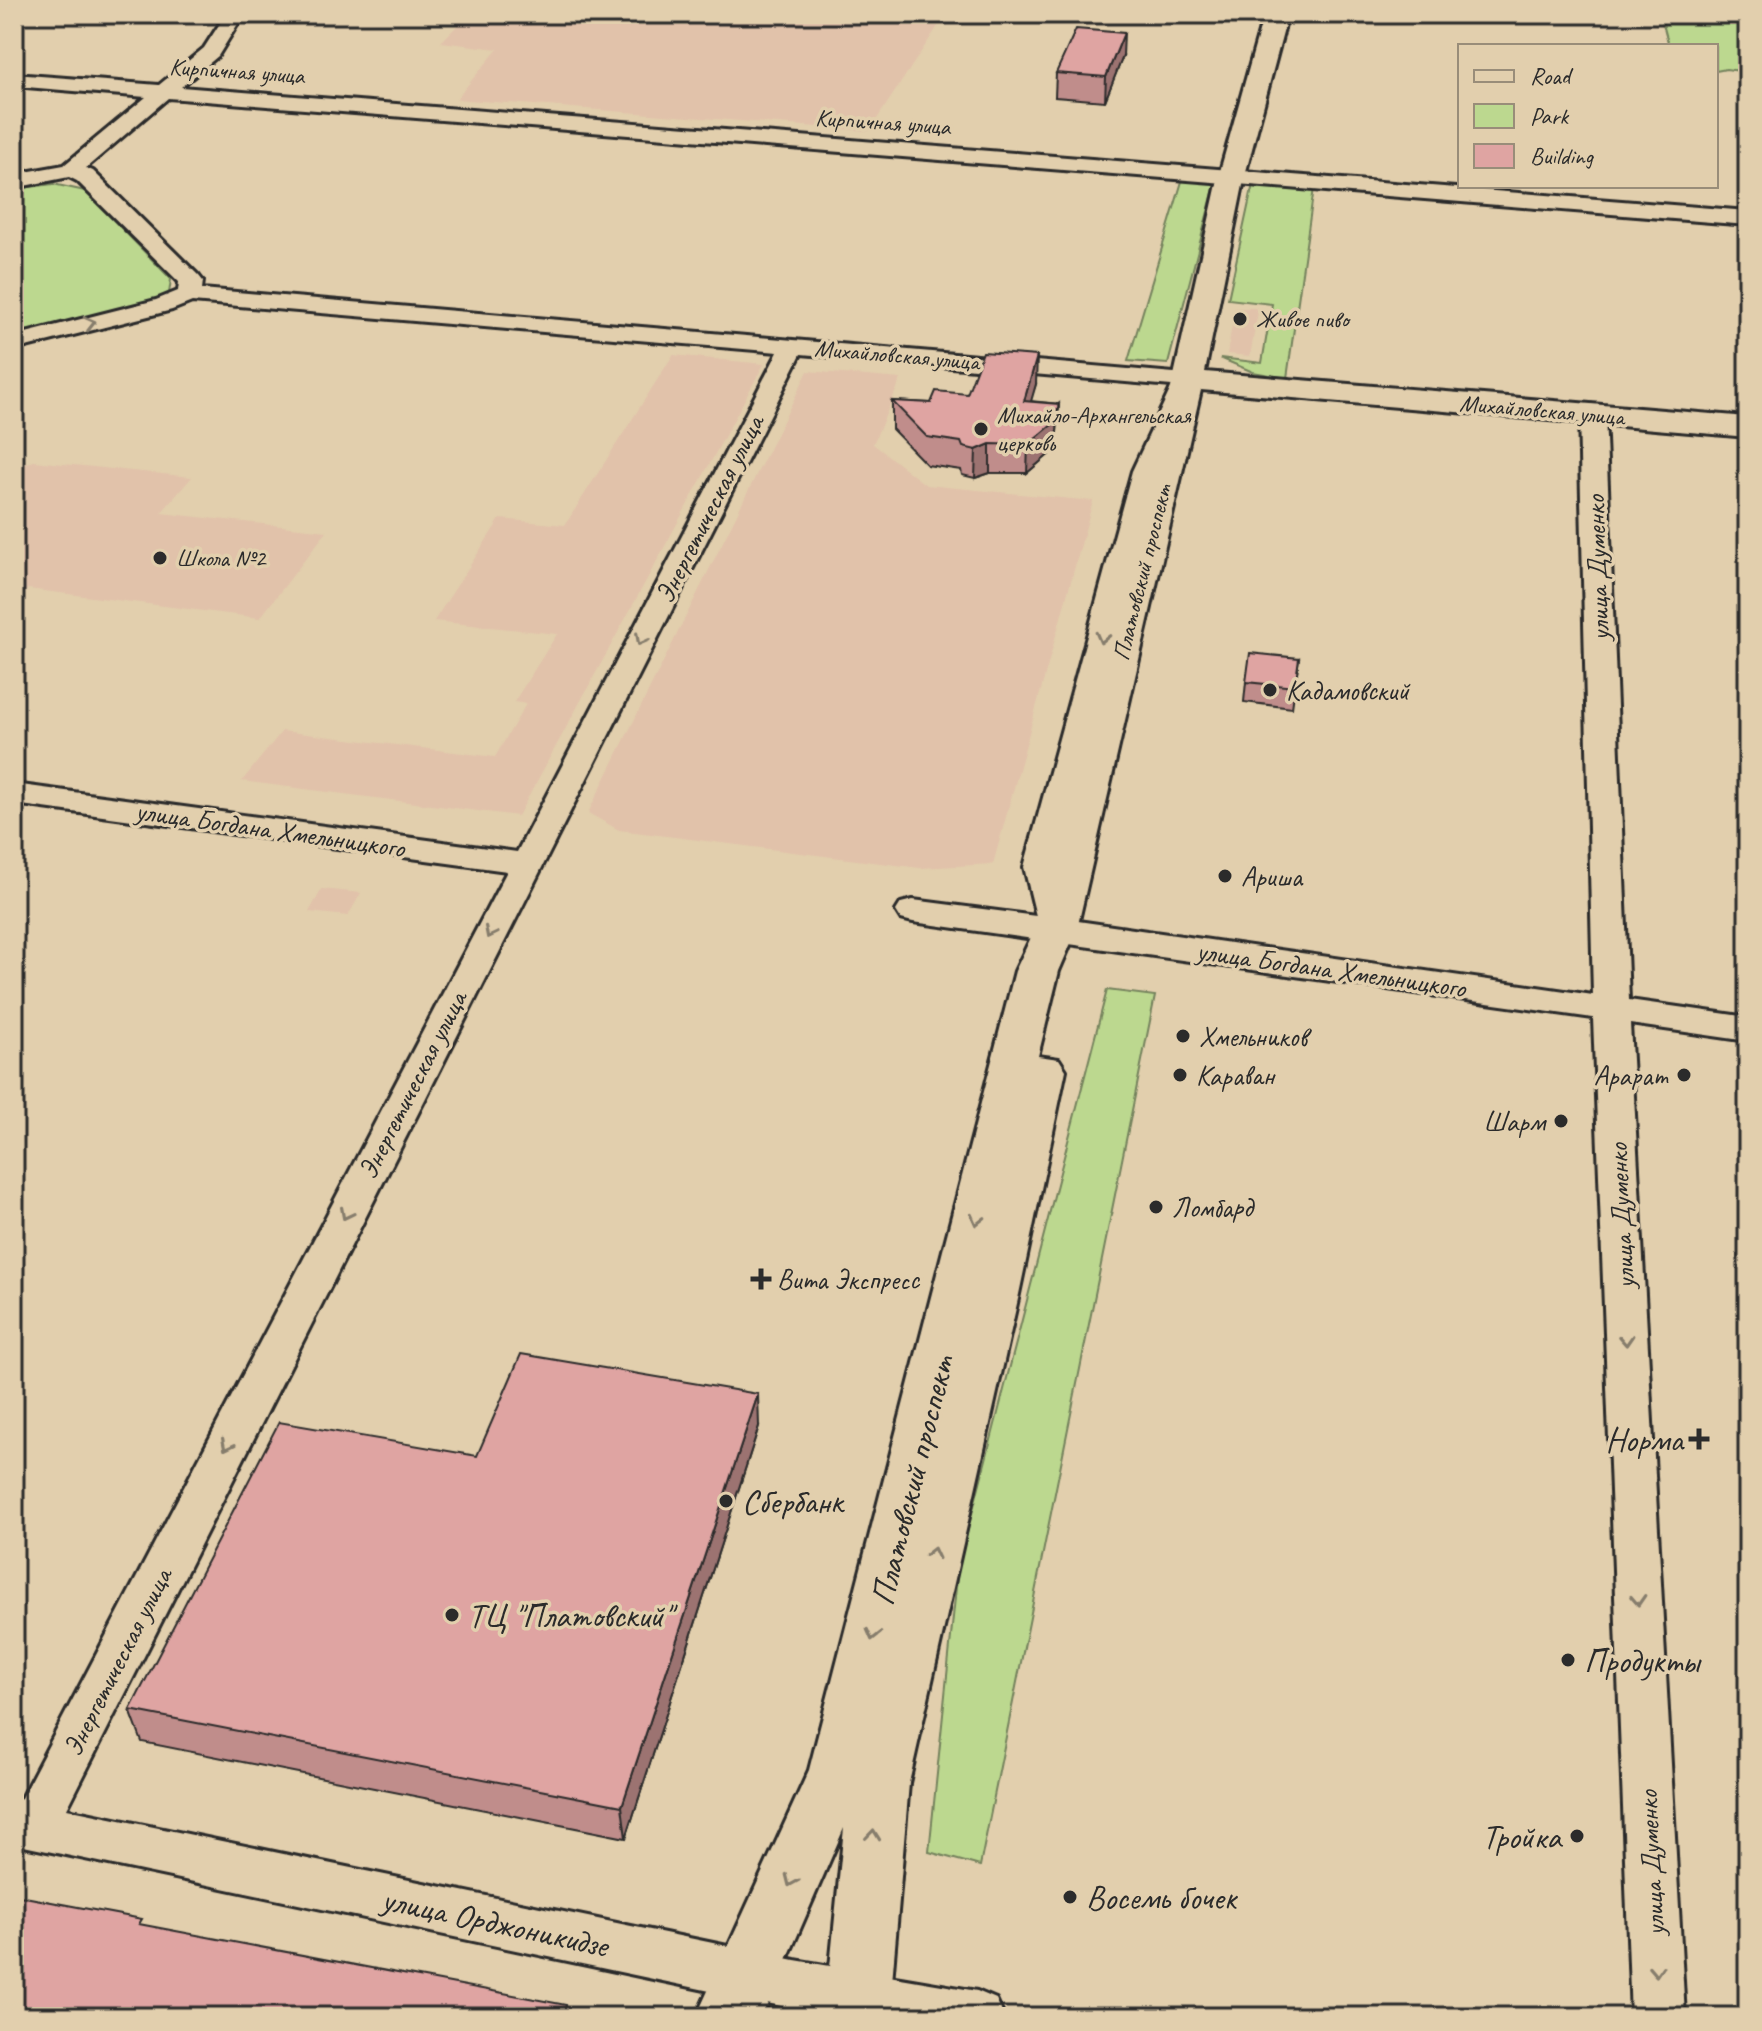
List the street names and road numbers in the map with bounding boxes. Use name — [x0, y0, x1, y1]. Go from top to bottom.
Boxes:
street label: Кирпичная улица — [169, 51, 307, 91]
street label: Кирпичная улица — [815, 102, 953, 142]
street label: Михайловская улица — [813, 333, 983, 377]
street label: Михайловская улица — [1458, 388, 1628, 432]
street label: Энергетическая улица — [647, 407, 772, 609]
street label: Платовский проспект — [1106, 480, 1179, 663]
street label: улица Думенко — [1577, 492, 1617, 643]
street label: улица Богдана Хмельницкого — [131, 793, 409, 865]
street label: улица Богдана Хмельницкого — [1192, 933, 1470, 1005]
street label: Энергетическая улица — [350, 983, 475, 1185]
street label: улица Думенко — [1600, 1140, 1642, 1292]
street label: Платовский проспект — [860, 1350, 964, 1609]
street label: Энергетическая улица — [55, 1560, 180, 1762]
street label: улица Думенко — [1630, 1787, 1672, 1939]
street label: улица Орджоникидзе — [376, 1877, 615, 1968]

